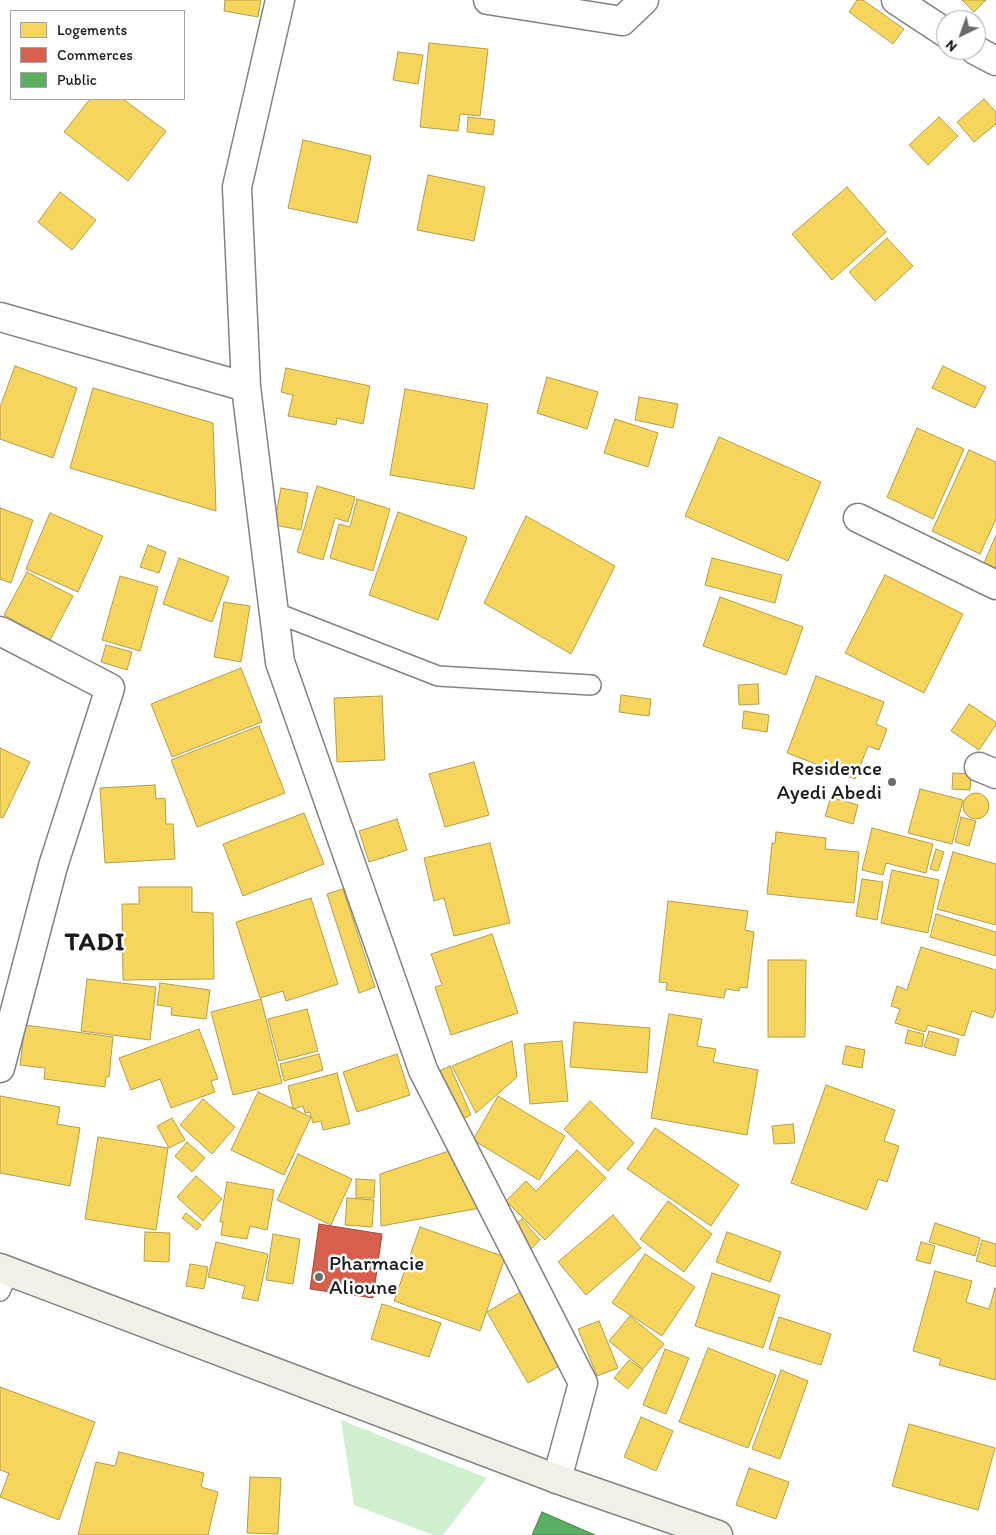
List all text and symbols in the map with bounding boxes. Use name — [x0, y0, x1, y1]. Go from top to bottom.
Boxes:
legend — [10, 10, 185, 100]
north arrow — [936, 10, 986, 60]
text: Logements — [57, 21, 127, 39]
text: N — [942, 36, 961, 55]
text: Commerces — [57, 46, 133, 64]
text: Public — [57, 71, 97, 89]
place label: Residence Ayedi Abedi — [777, 757, 882, 807]
marker: Residence Ayedi Abedi — [886, 776, 898, 788]
district label: TADI — [66, 927, 124, 959]
place label: Pharmacie Alioune — [329, 1252, 424, 1302]
marker: Pharmacie Alioune — [313, 1271, 325, 1283]

